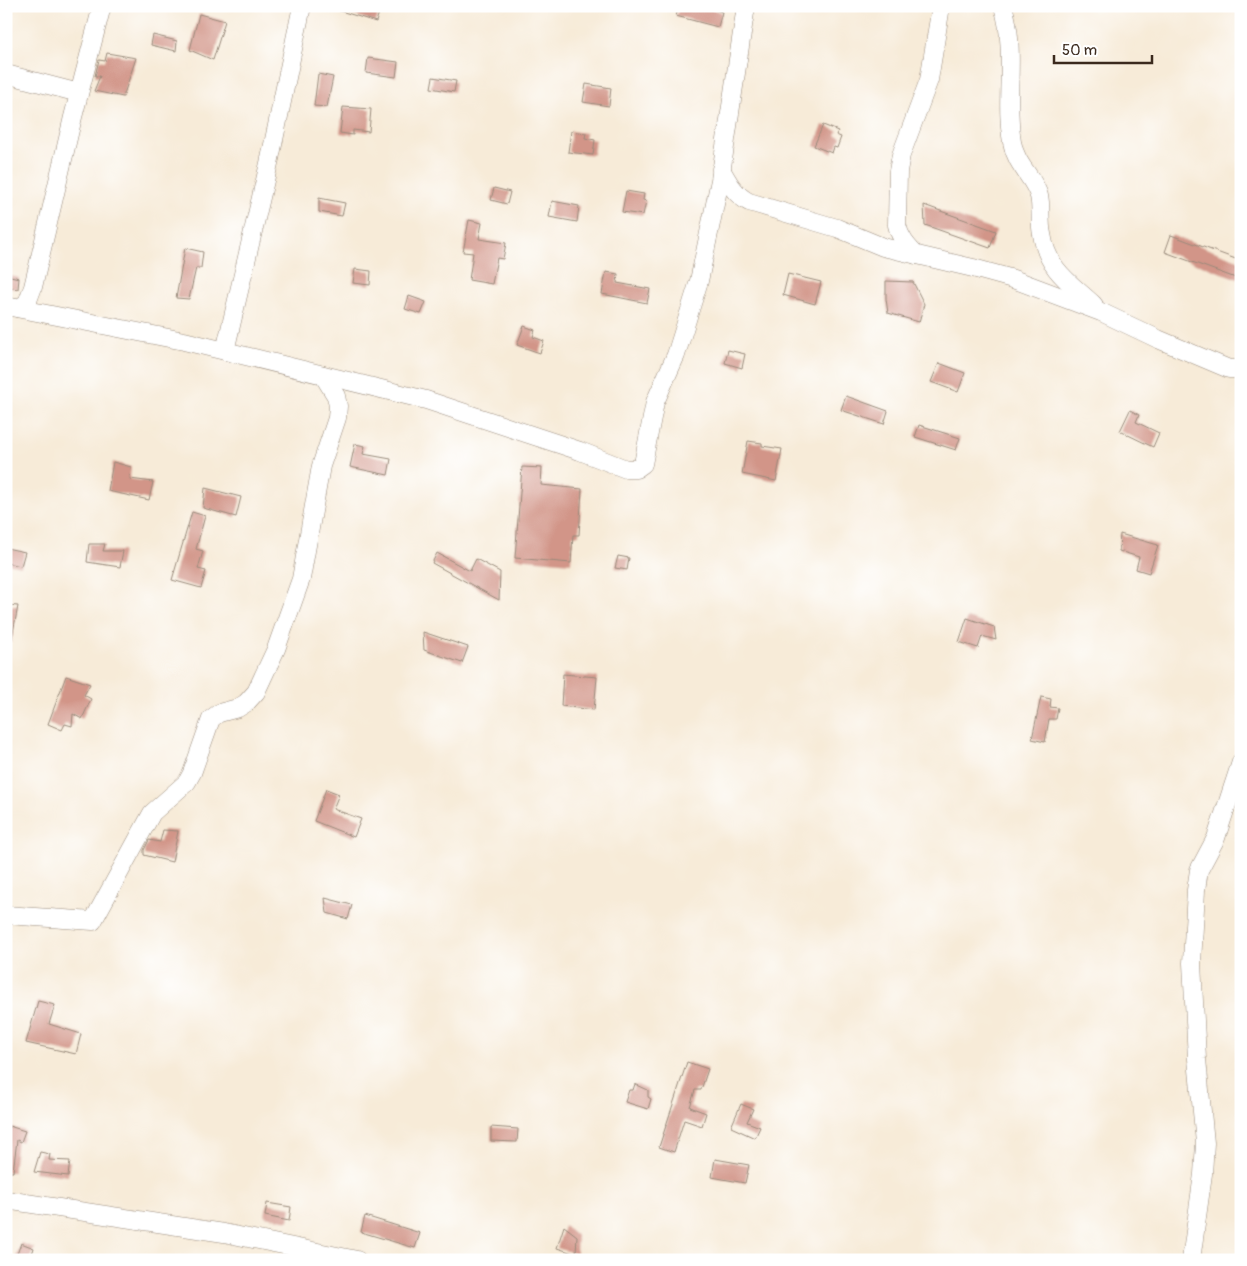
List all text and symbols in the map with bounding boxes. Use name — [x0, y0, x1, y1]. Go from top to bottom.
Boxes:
scale bar — [1054, 32, 1152, 64]
text: 50 m — [1062, 41, 1097, 60]

